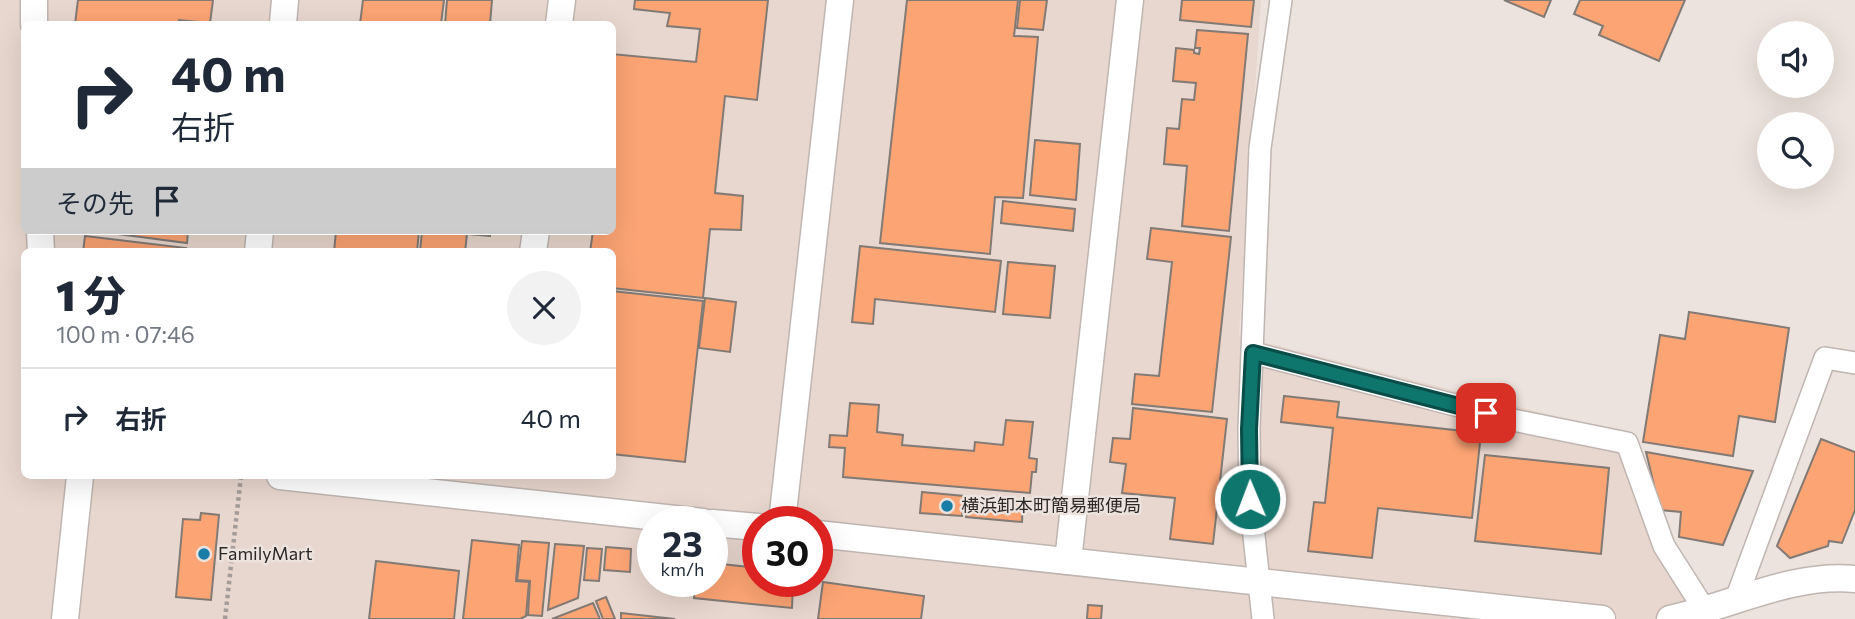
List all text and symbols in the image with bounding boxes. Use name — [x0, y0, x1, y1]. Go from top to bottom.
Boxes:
map controls — [1757, 21, 1834, 189]
button: sound — [1757, 21, 1834, 98]
text: 40 m — [171, 42, 286, 102]
icon: right — [56, 49, 147, 140]
text: 右折 — [171, 106, 235, 146]
button: search — [1757, 112, 1834, 189]
icon: arrive — [148, 182, 186, 220]
text: その先 — [56, 187, 134, 218]
text: 1 分 — [56, 268, 126, 320]
button: close — [507, 271, 581, 345]
text: 100 m · 07:46 — [56, 320, 195, 348]
pin — [1456, 383, 1516, 443]
icon: arrive — [1467, 394, 1505, 432]
icon: right — [56, 398, 94, 436]
text: 40 m — [521, 402, 581, 433]
text: 右折 — [115, 403, 167, 434]
position arrow — [1213, 462, 1287, 536]
place label: 横浜卸本町簡易郵便局 — [961, 494, 1141, 516]
marker: 横浜卸本町簡易郵便局 — [939, 498, 955, 514]
speed limit sign: 30 — [742, 506, 833, 597]
text: 23 — [662, 521, 703, 564]
place label: FamilyMart — [218, 542, 313, 564]
marker: FamilyMart — [196, 546, 212, 562]
text: km/h — [661, 558, 704, 580]

